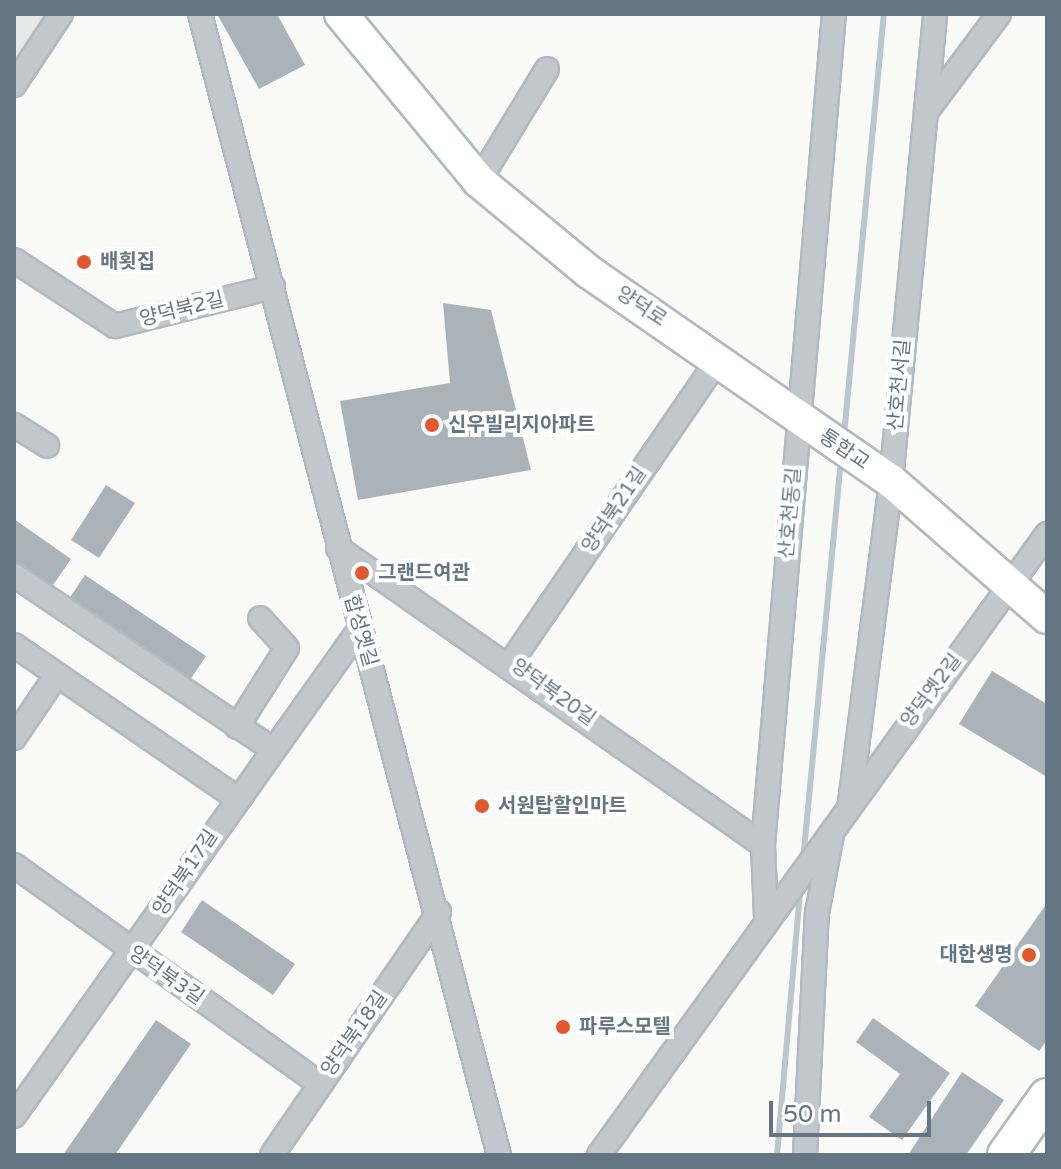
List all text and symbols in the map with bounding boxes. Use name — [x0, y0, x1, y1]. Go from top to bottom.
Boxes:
place label: 배횟집 — [100, 250, 155, 274]
marker: 배횟집 — [75, 253, 93, 271]
street label: 양덕로 — [611, 282, 671, 332]
street label: 양덕북2길 — [137, 288, 227, 332]
street label: 산호천서길 — [884, 338, 916, 432]
place label: 신우빌리지아파트 — [448, 413, 595, 437]
marker: 신우빌리지아파트 — [423, 416, 441, 434]
street label: 통합교 — [814, 425, 874, 475]
street label: 양덕북21길 — [577, 462, 653, 558]
street label: 산호천동길 — [775, 466, 807, 560]
place label: 그랜드여관 — [378, 561, 470, 585]
marker: 그랜드여관 — [353, 564, 371, 582]
street label: 합성옛길 — [338, 592, 382, 670]
street label: 양덕옛2길 — [896, 649, 968, 733]
street label: 양덕북20길 — [506, 654, 600, 732]
place label: 서원탑할인마트 — [498, 794, 627, 818]
marker: 서원탑할인마트 — [473, 797, 491, 815]
street label: 양덕북17길 — [148, 825, 224, 921]
street label: 양덕북3길 — [124, 941, 208, 1011]
place label: 대한생명 — [939, 943, 1013, 967]
marker: 대한생명 — [1020, 946, 1038, 964]
street label: 양덕북18길 — [317, 987, 393, 1081]
place label: 파루스모텔 — [579, 1015, 671, 1039]
marker: 파루스모텔 — [554, 1018, 572, 1036]
scale bar — [773, 1085, 935, 1135]
text: 50 m — [783, 1100, 841, 1129]

